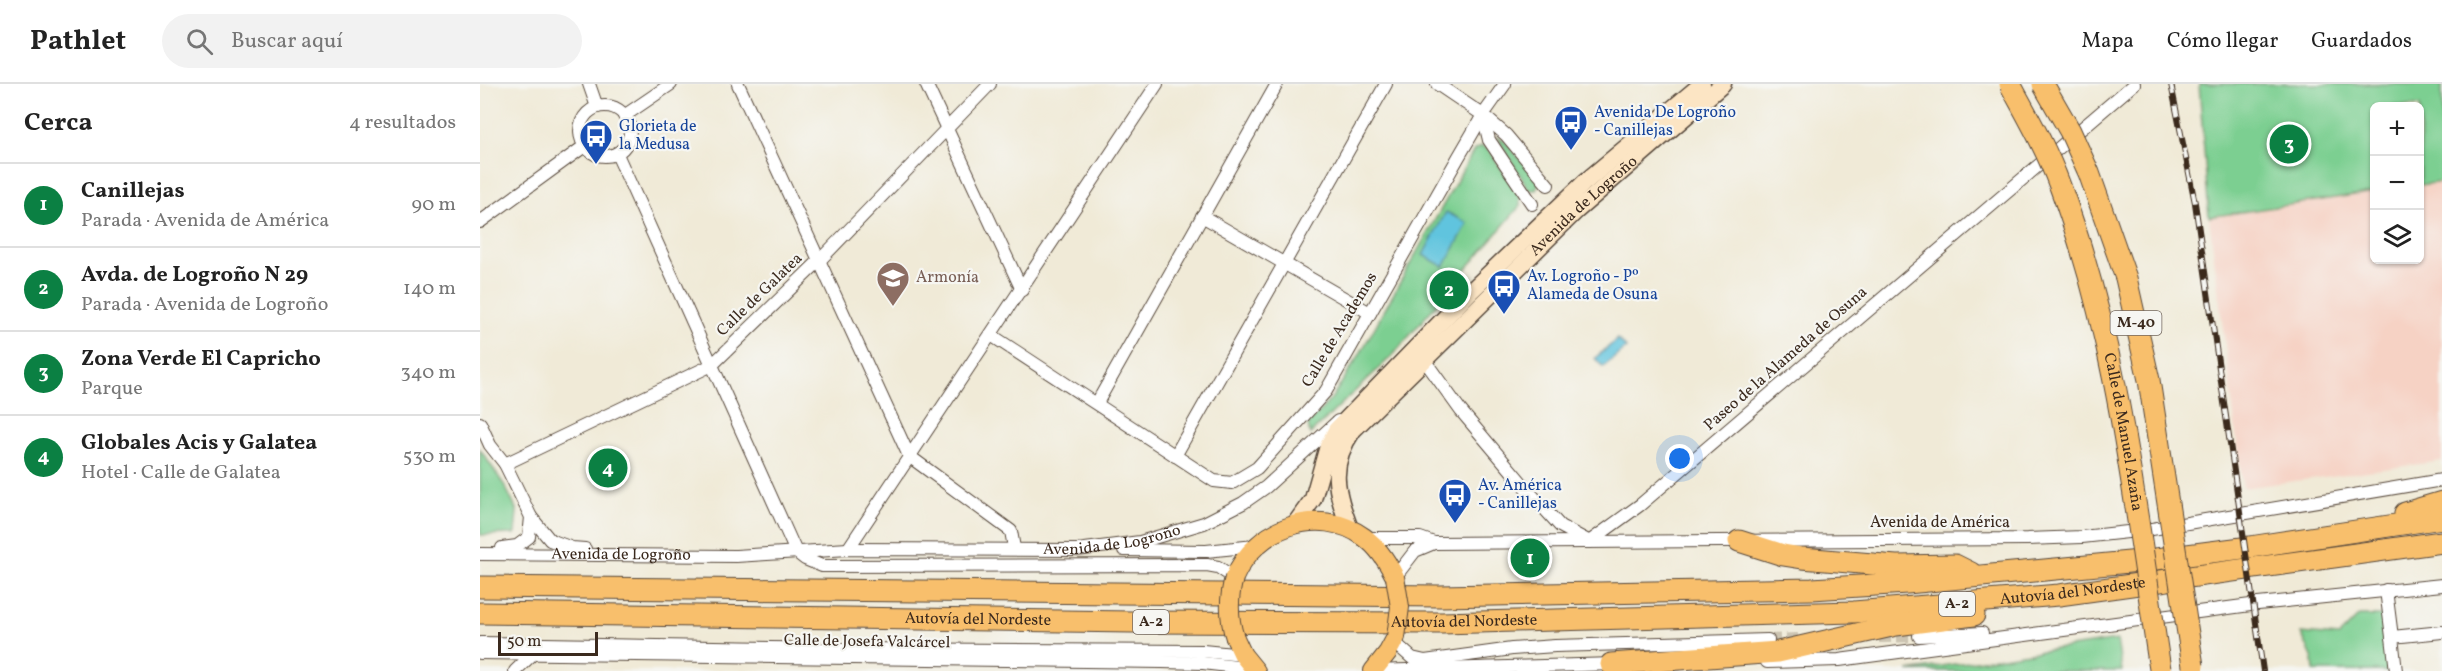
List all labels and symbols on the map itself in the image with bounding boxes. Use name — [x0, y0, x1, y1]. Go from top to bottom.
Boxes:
place label: Avenida De Logroño - Canillejas — [1594, 102, 1736, 142]
bus stop icon: Avenida De Logroño - Canillejas — [1553, 104, 1589, 151]
place label: Glorieta de la Medusa — [619, 116, 697, 156]
bus stop icon: Glorieta de la Medusa — [578, 118, 614, 165]
pin: 3 — [2270, 122, 2308, 166]
street label: Avenida de Logroño — [1525, 151, 1643, 261]
street label: Calle de Galatea — [712, 248, 808, 342]
school or university icon: Armonía — [875, 260, 911, 307]
place label: Av. Logroño - Pº Alameda de Osuna — [1527, 266, 1658, 306]
place label: Armonía — [916, 267, 979, 289]
street label: Calle de Academos — [1297, 268, 1383, 392]
pin: 2 — [1430, 268, 1468, 312]
bus stop icon: Av. Logroño - Pº Alameda de Osuna — [1486, 268, 1522, 315]
street label: Paseo de la Alameda de Osuna — [1700, 282, 1872, 436]
road number: M-40 — [2110, 311, 2162, 335]
street label: Calle de Manuel Azaña — [2097, 351, 2148, 513]
your location — [1665, 444, 1694, 473]
pin: 4 — [588, 446, 628, 490]
place label: Av. América - Canillejas — [1478, 475, 1562, 515]
bus stop icon: Av. América - Canillejas — [1437, 477, 1473, 524]
street label: Avenida de América — [1870, 512, 2010, 534]
street label: Avenida de Logroño — [1043, 519, 1183, 561]
pin: 1 — [1510, 536, 1550, 580]
street label: Avenida de Logroño — [551, 544, 691, 567]
street label: Autovía del Nordeste — [1999, 572, 2147, 611]
road number: A-2 — [1939, 592, 1975, 616]
street label: Autovía del Nordeste — [905, 608, 1051, 632]
street label: Autovía del Nordeste — [1391, 609, 1537, 634]
road number: A-2 — [1133, 610, 1169, 634]
scale bar — [498, 629, 598, 656]
street label: Calle de Josefa Valcárcel — [784, 630, 951, 654]

